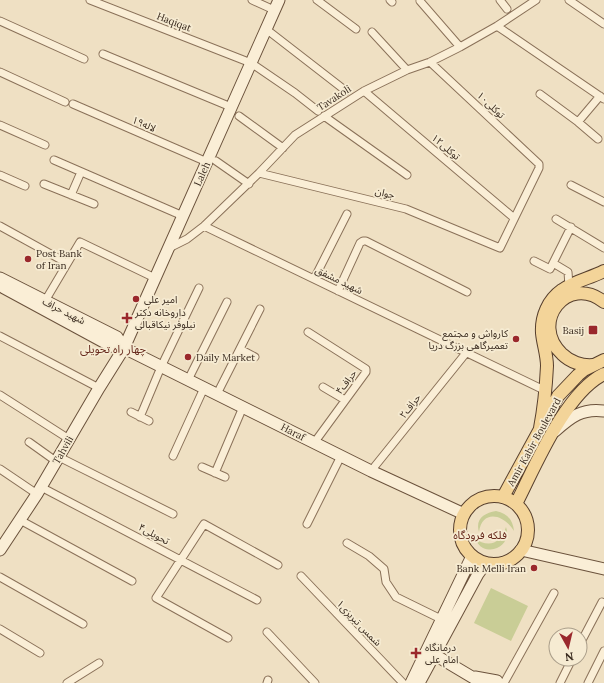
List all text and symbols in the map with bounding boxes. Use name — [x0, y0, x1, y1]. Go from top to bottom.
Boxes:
street label: Haqiqat — [155, 9, 193, 35]
street label: Tavakoli — [315, 82, 354, 114]
street label: ۱۰توکلی — [474, 89, 508, 121]
street label: لاله۱۹ — [130, 113, 158, 135]
street label: توکلی۱۲ — [429, 131, 463, 163]
street label: Laleh — [191, 160, 213, 188]
street label: جوان — [374, 184, 396, 202]
place label: Post Bank of Iran — [36, 247, 82, 272]
marker: Post Bank of Iran — [23, 254, 33, 264]
street label: شهید مشفق — [313, 263, 365, 297]
place label: امیر علی — [144, 293, 177, 306]
marker: امیر علی — [131, 294, 141, 304]
street label: شهید حراف — [40, 295, 88, 327]
place label: داروخانه دکتر نیلوفر نیکاقبالی — [134, 306, 196, 331]
marker: داروخانه دکتر نیلوفر نیکاقبالی — [122, 313, 132, 323]
place label: Basij — [563, 324, 584, 337]
marker: Basij — [587, 324, 599, 336]
place label: کارواش و مجتمع تعمیرگاهی بزرگ دریا — [429, 327, 509, 352]
marker: کارواش و مجتمع تعمیرگاهی بزرگ دریا — [511, 334, 521, 344]
district label: چهار راه تحویلی — [80, 342, 147, 357]
place label: Daily Market — [196, 351, 255, 364]
marker: Daily Market — [183, 352, 193, 362]
street label: حراف۴ — [333, 367, 360, 397]
street label: حراف۲ — [396, 391, 424, 421]
street label: Amir Kabir Boulevard — [504, 396, 564, 489]
street label: Haraf — [279, 420, 308, 444]
street label: Tahvili — [50, 433, 76, 467]
street label: تحویلی۴ — [136, 520, 172, 548]
district label: فلکه فرودگاه — [453, 528, 507, 542]
place label: Bank Melli Iran — [456, 562, 526, 575]
marker: Bank Melli Iran — [529, 563, 539, 573]
street label: شمس تبریزی۱ — [334, 597, 384, 649]
north arrow — [548, 627, 588, 667]
place label: درمانگاه امام علی — [425, 641, 458, 668]
marker: درمانگاه امام علی — [410, 647, 422, 659]
text: N — [564, 649, 575, 664]

